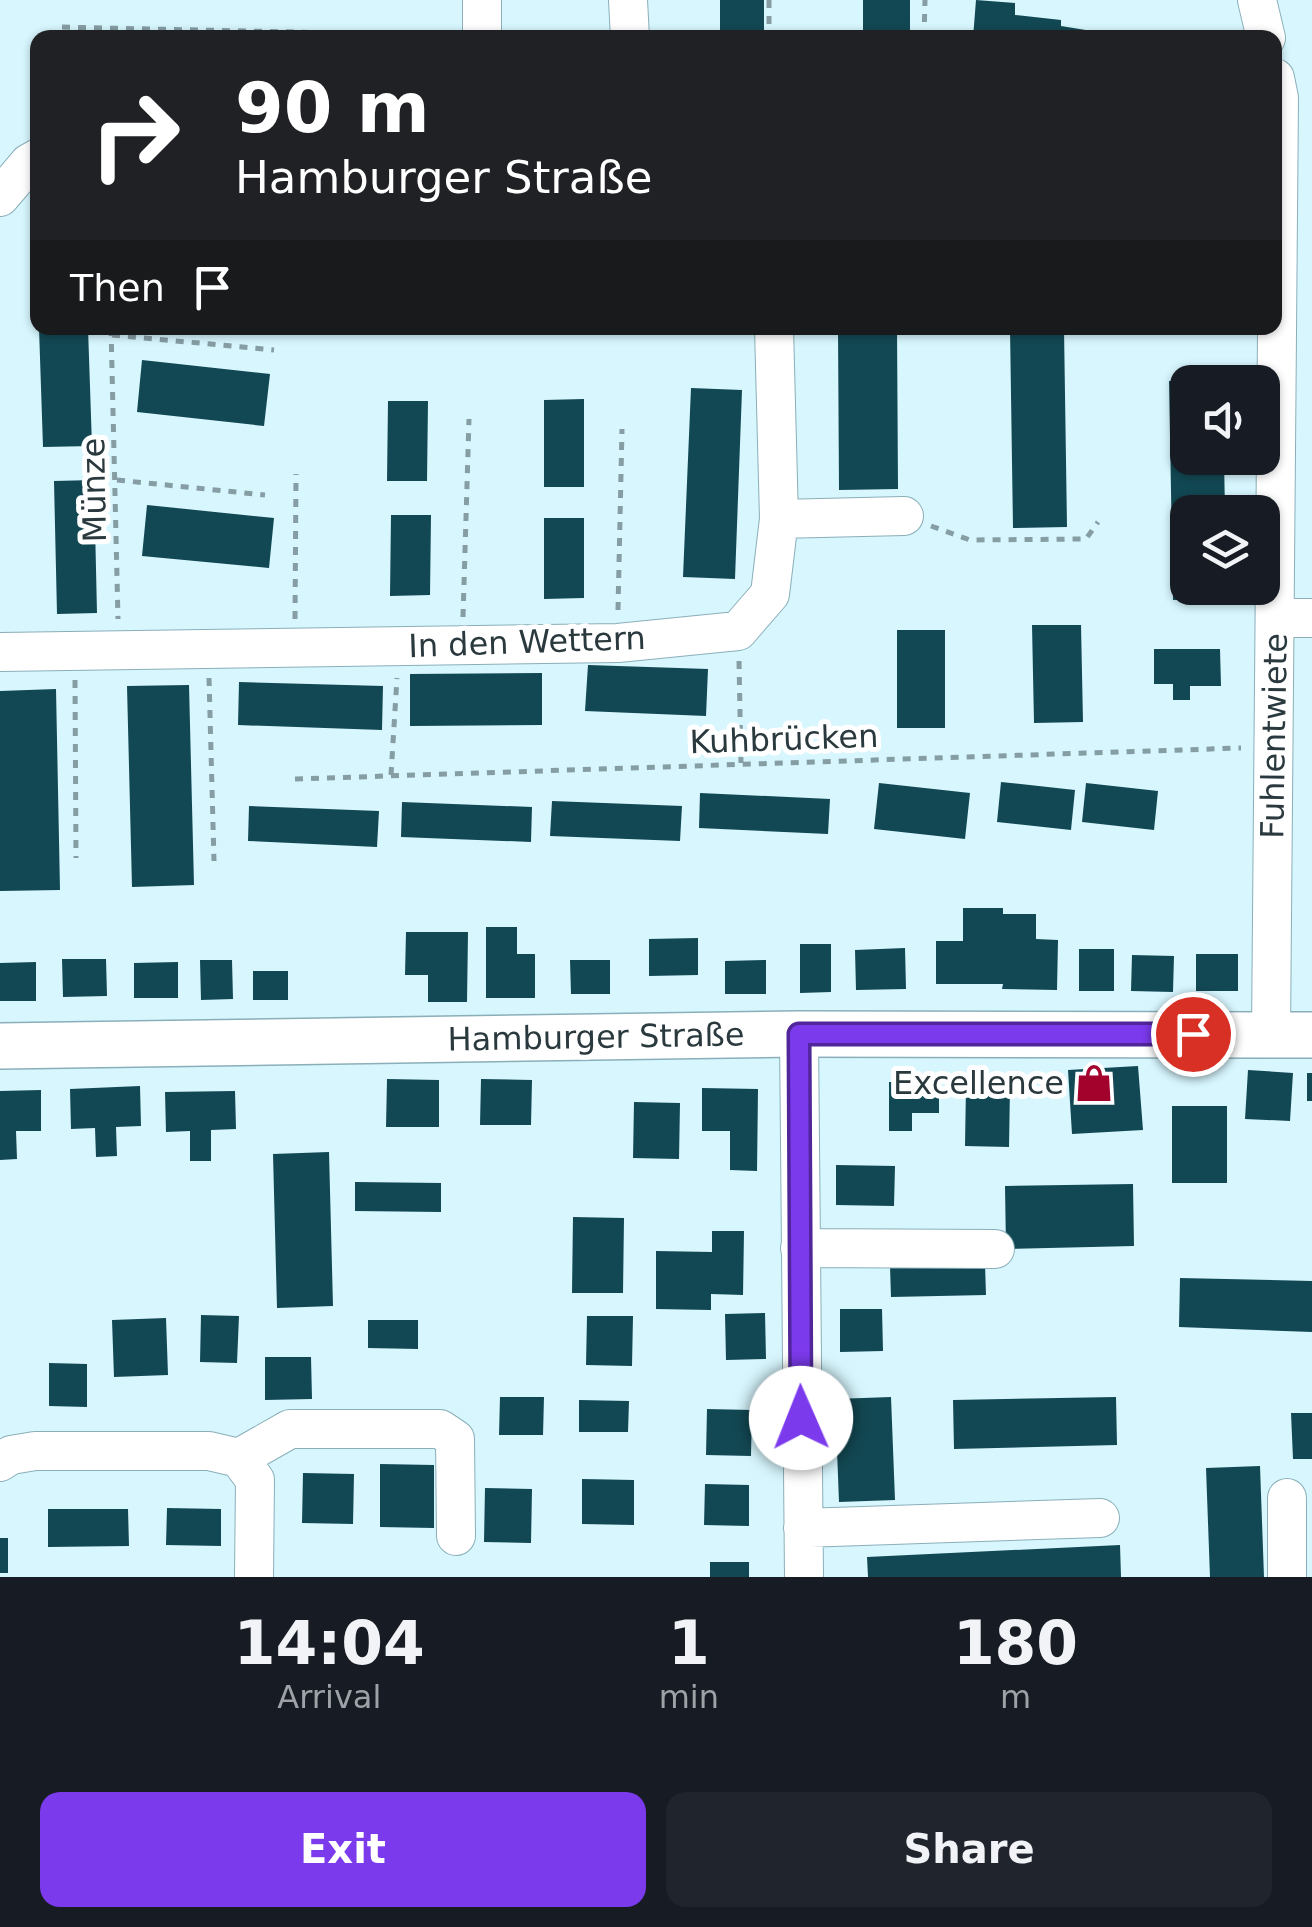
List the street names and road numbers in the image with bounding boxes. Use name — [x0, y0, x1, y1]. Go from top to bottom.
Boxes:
street label: Münze — [74, 437, 114, 543]
street label: In den Wettern — [408, 619, 646, 665]
street label: Fuhlentwiete — [1253, 633, 1295, 839]
street label: Kuhbrücken — [689, 717, 879, 761]
street label: Hamburger Straße — [447, 1015, 745, 1059]

